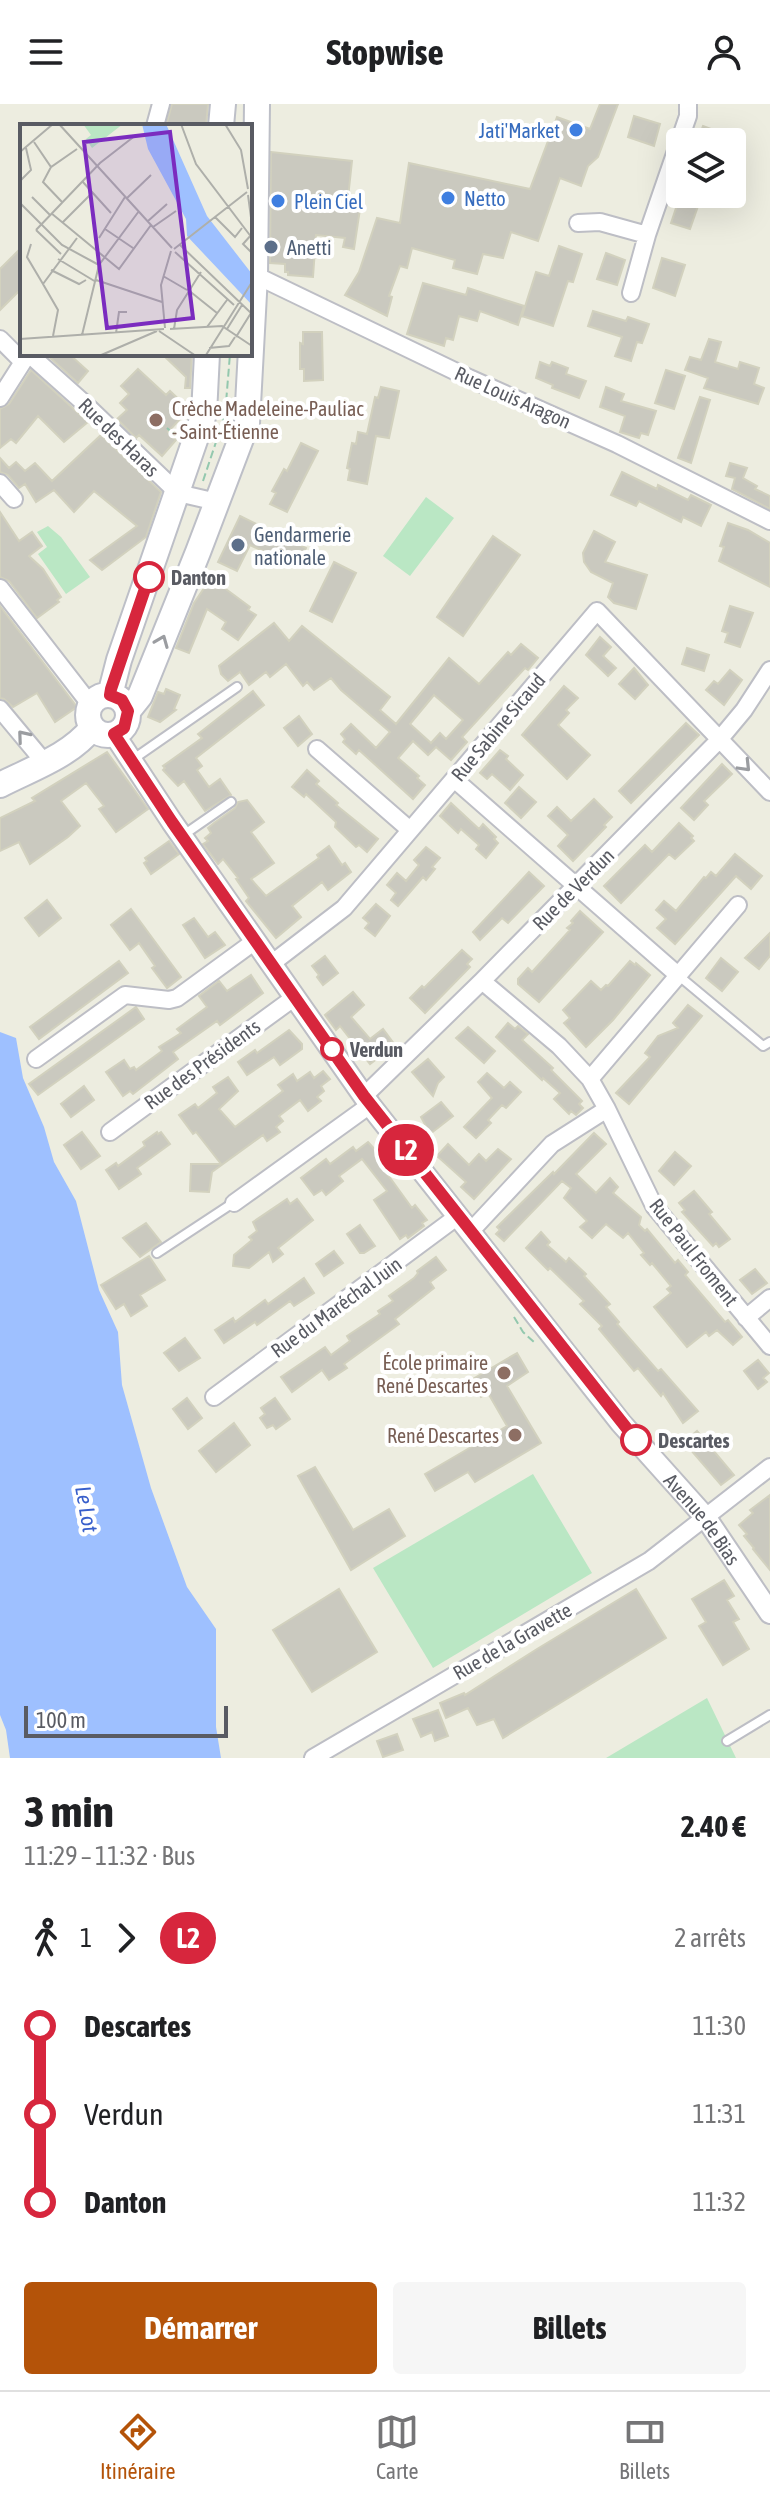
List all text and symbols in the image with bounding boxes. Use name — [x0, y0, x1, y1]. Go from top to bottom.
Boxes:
icon: menu — [24, 30, 68, 74]
icon: person — [702, 30, 746, 74]
text: Stopwise — [326, 31, 444, 73]
place label: Jati'Market — [479, 119, 560, 142]
marker: Jati'Market — [567, 121, 585, 139]
inset map — [20, 124, 252, 356]
map controls — [666, 128, 746, 208]
button: layers — [666, 128, 746, 208]
place label: Netto — [464, 187, 506, 210]
marker: Netto — [439, 189, 457, 207]
place label: Plein Ciel — [294, 190, 364, 213]
marker: Plein Ciel — [269, 192, 287, 210]
place label: Anetti — [287, 236, 332, 259]
marker: Anetti — [262, 238, 280, 256]
street label: Rue Louis Aragon — [451, 361, 575, 433]
street label: Rue des Haras — [74, 393, 164, 481]
place label: Crèche Madeleine-Pauliac - Saint-Étienne — [172, 397, 364, 443]
marker: Crèche Madeleine-Pauliac - Saint-Étienne — [147, 411, 165, 429]
place label: Gendarmerie nationale — [254, 523, 351, 569]
marker: Gendarmerie nationale — [229, 536, 247, 554]
marker: Danton — [134, 562, 164, 592]
place label: Danton — [171, 566, 226, 589]
one-way arrow — [152, 635, 169, 649]
street label: Rue Sabine Sicaud — [446, 668, 550, 786]
one-way arrow — [18, 731, 33, 745]
one-way arrow — [735, 757, 750, 771]
street label: Rue de Verdun — [527, 843, 619, 935]
street label: Rue des Présidents — [140, 1014, 264, 1114]
marker: Verdun — [321, 1038, 343, 1060]
place label: Verdun — [349, 1038, 403, 1061]
line badge: L2 — [370, 1124, 442, 1176]
text: L2 — [394, 1134, 418, 1166]
street label: Rue Paul Froment — [645, 1194, 743, 1310]
street label: Rue du Maréchal Juin — [266, 1252, 406, 1362]
place label: École primaire René Descartes — [376, 1351, 488, 1397]
marker: École primaire René Descartes — [495, 1364, 513, 1382]
place label: René Descartes — [387, 1424, 499, 1447]
marker: Descartes — [621, 1425, 651, 1455]
marker: René Descartes — [506, 1426, 524, 1444]
place label: Descartes — [658, 1429, 729, 1452]
street label: Avenue de Bias — [660, 1468, 745, 1569]
water label: Le Lot — [70, 1484, 104, 1535]
street label: Rue de la Gravette — [449, 1598, 575, 1684]
scale bar — [24, 1702, 228, 1738]
text: 100 m — [36, 1707, 86, 1733]
text: 3 min — [24, 1786, 114, 1836]
text: 2.40 € — [681, 1809, 746, 1843]
text: 11:29 – 11:32 · Bus — [24, 1841, 195, 1871]
icon: walk — [24, 1916, 68, 1960]
icon: forward — [104, 1916, 148, 1960]
text: L2 — [176, 1922, 200, 1954]
text: 1 — [80, 1923, 92, 1953]
text: 2 arrêts — [674, 1923, 746, 1953]
text: Descartes — [84, 2009, 191, 2043]
text: 11:30 — [692, 2011, 746, 2041]
text: Verdun — [84, 2097, 164, 2131]
text: 11:31 — [692, 2099, 746, 2129]
text: Danton — [84, 2185, 166, 2219]
text: 11:32 — [692, 2187, 746, 2217]
button: Démarrer — [24, 2282, 377, 2374]
button: Billets — [393, 2282, 746, 2374]
tab: Itinéraire — [100, 2410, 175, 2484]
tab: Carte — [375, 2410, 419, 2484]
tab: Billets — [619, 2410, 670, 2484]

